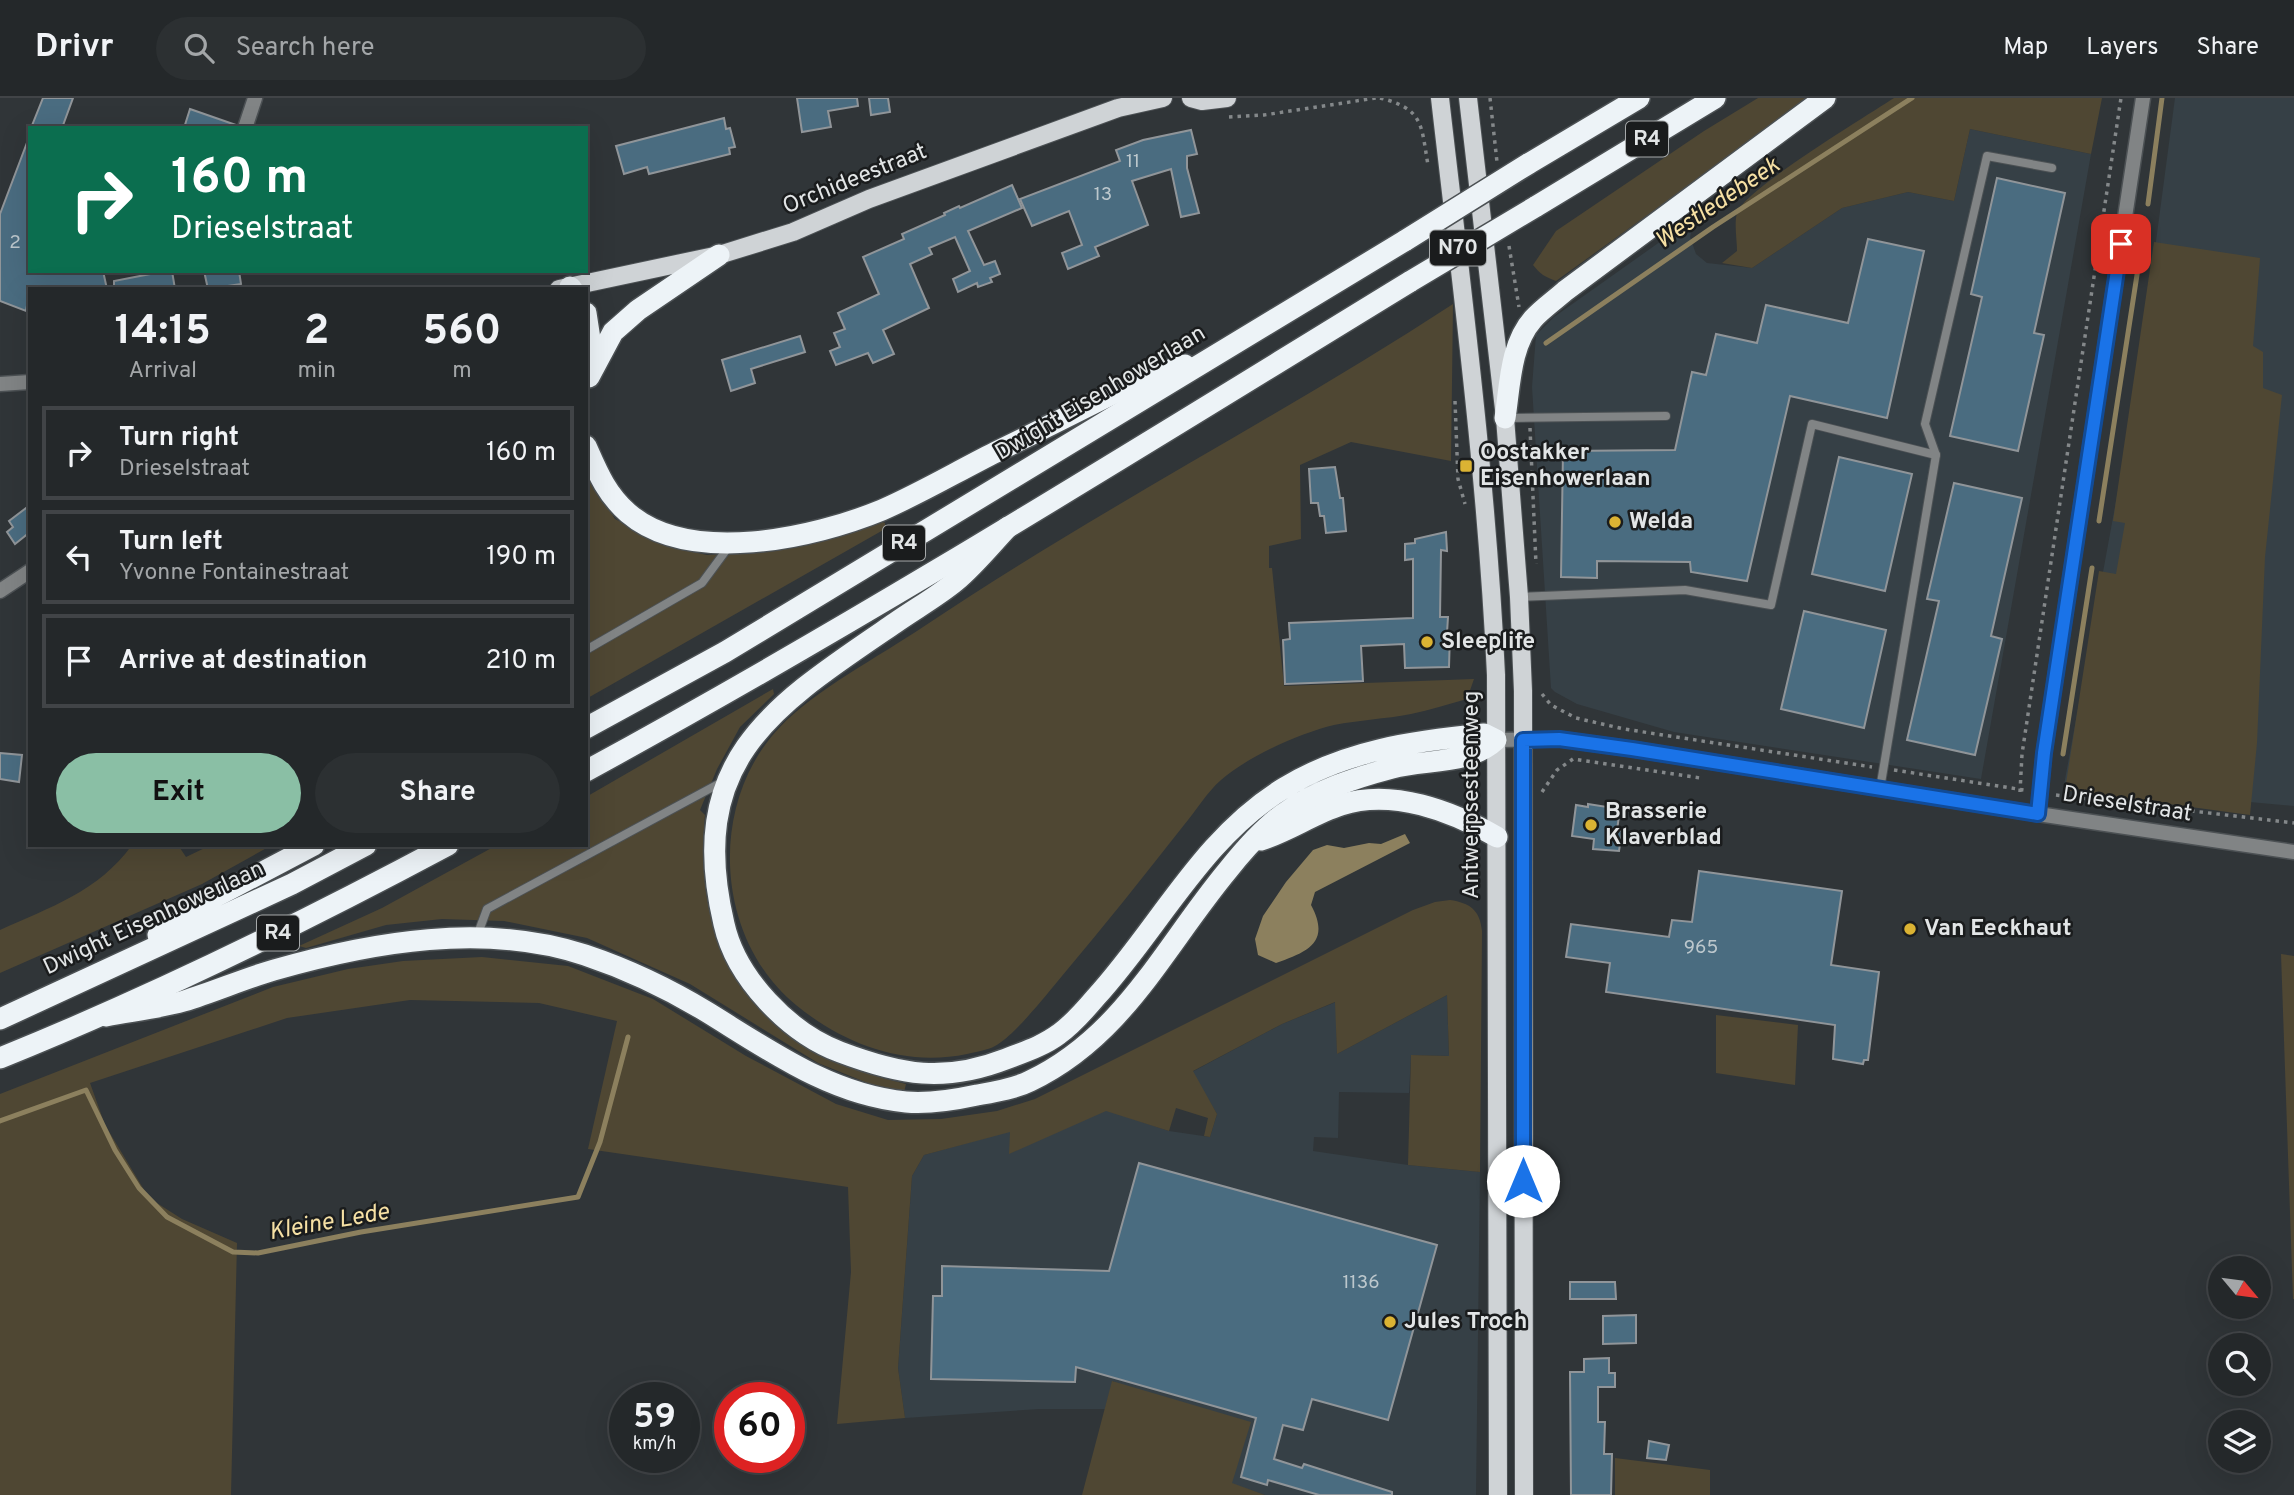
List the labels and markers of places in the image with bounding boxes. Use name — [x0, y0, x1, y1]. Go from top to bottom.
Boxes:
pin — [2091, 214, 2151, 274]
place label: Oostakker Eisenhowerlaan — [1480, 439, 1651, 494]
marker: Oostakker Eisenhowerlaan — [1458, 458, 1474, 474]
place label: Welda — [1629, 508, 1693, 537]
marker: Welda — [1607, 514, 1623, 530]
place label: Sleeplife — [1441, 628, 1535, 657]
marker: Sleeplife — [1419, 634, 1435, 650]
place label: Brasserie Klaverblad — [1605, 798, 1722, 853]
marker: Brasserie Klaverblad — [1583, 817, 1599, 833]
place label: Van Eeckhaut — [1924, 915, 2071, 944]
marker: Van Eeckhaut — [1902, 921, 1918, 937]
place label: Jules Troch — [1404, 1308, 1527, 1337]
marker: Jules Troch — [1382, 1314, 1398, 1330]

